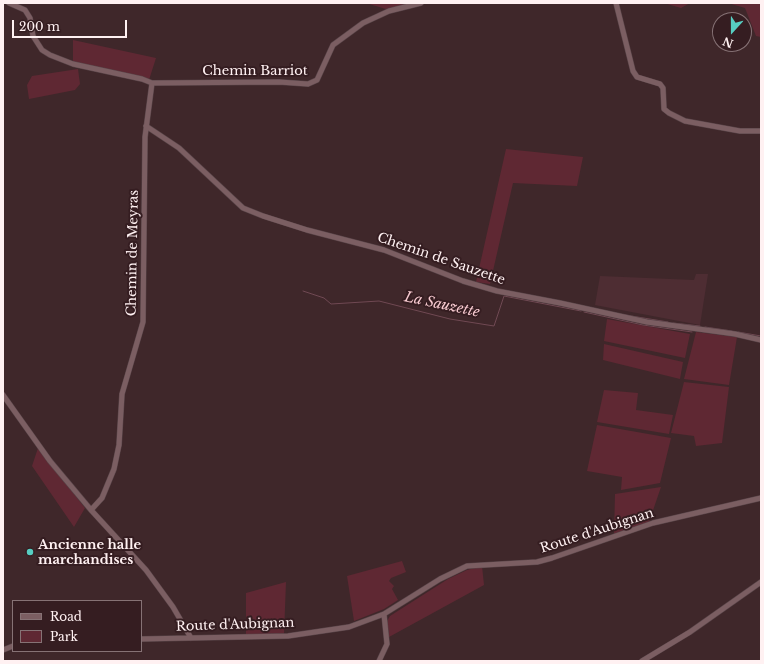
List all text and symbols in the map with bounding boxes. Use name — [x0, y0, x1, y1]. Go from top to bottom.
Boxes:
scale bar — [14, 12, 129, 38]
north arrow — [712, 12, 752, 52]
text: 200 m — [19, 19, 60, 34]
text: N — [721, 34, 735, 51]
street label: Chemin Barriot — [202, 63, 308, 79]
street label: Chemin de Meyras — [124, 190, 142, 316]
street label: Chemin de Sauzette — [375, 230, 507, 288]
water label: La Sauzette — [403, 289, 481, 321]
street label: Route d'Aubignan — [538, 505, 656, 557]
place label: Ancienne halle marchandises — [38, 537, 141, 568]
marker: Ancienne halle marchandises — [25, 547, 35, 557]
legend — [12, 600, 142, 652]
text: Road — [50, 609, 82, 624]
street label: Route d'Aubignan — [176, 615, 294, 635]
text: Park — [50, 629, 78, 644]

